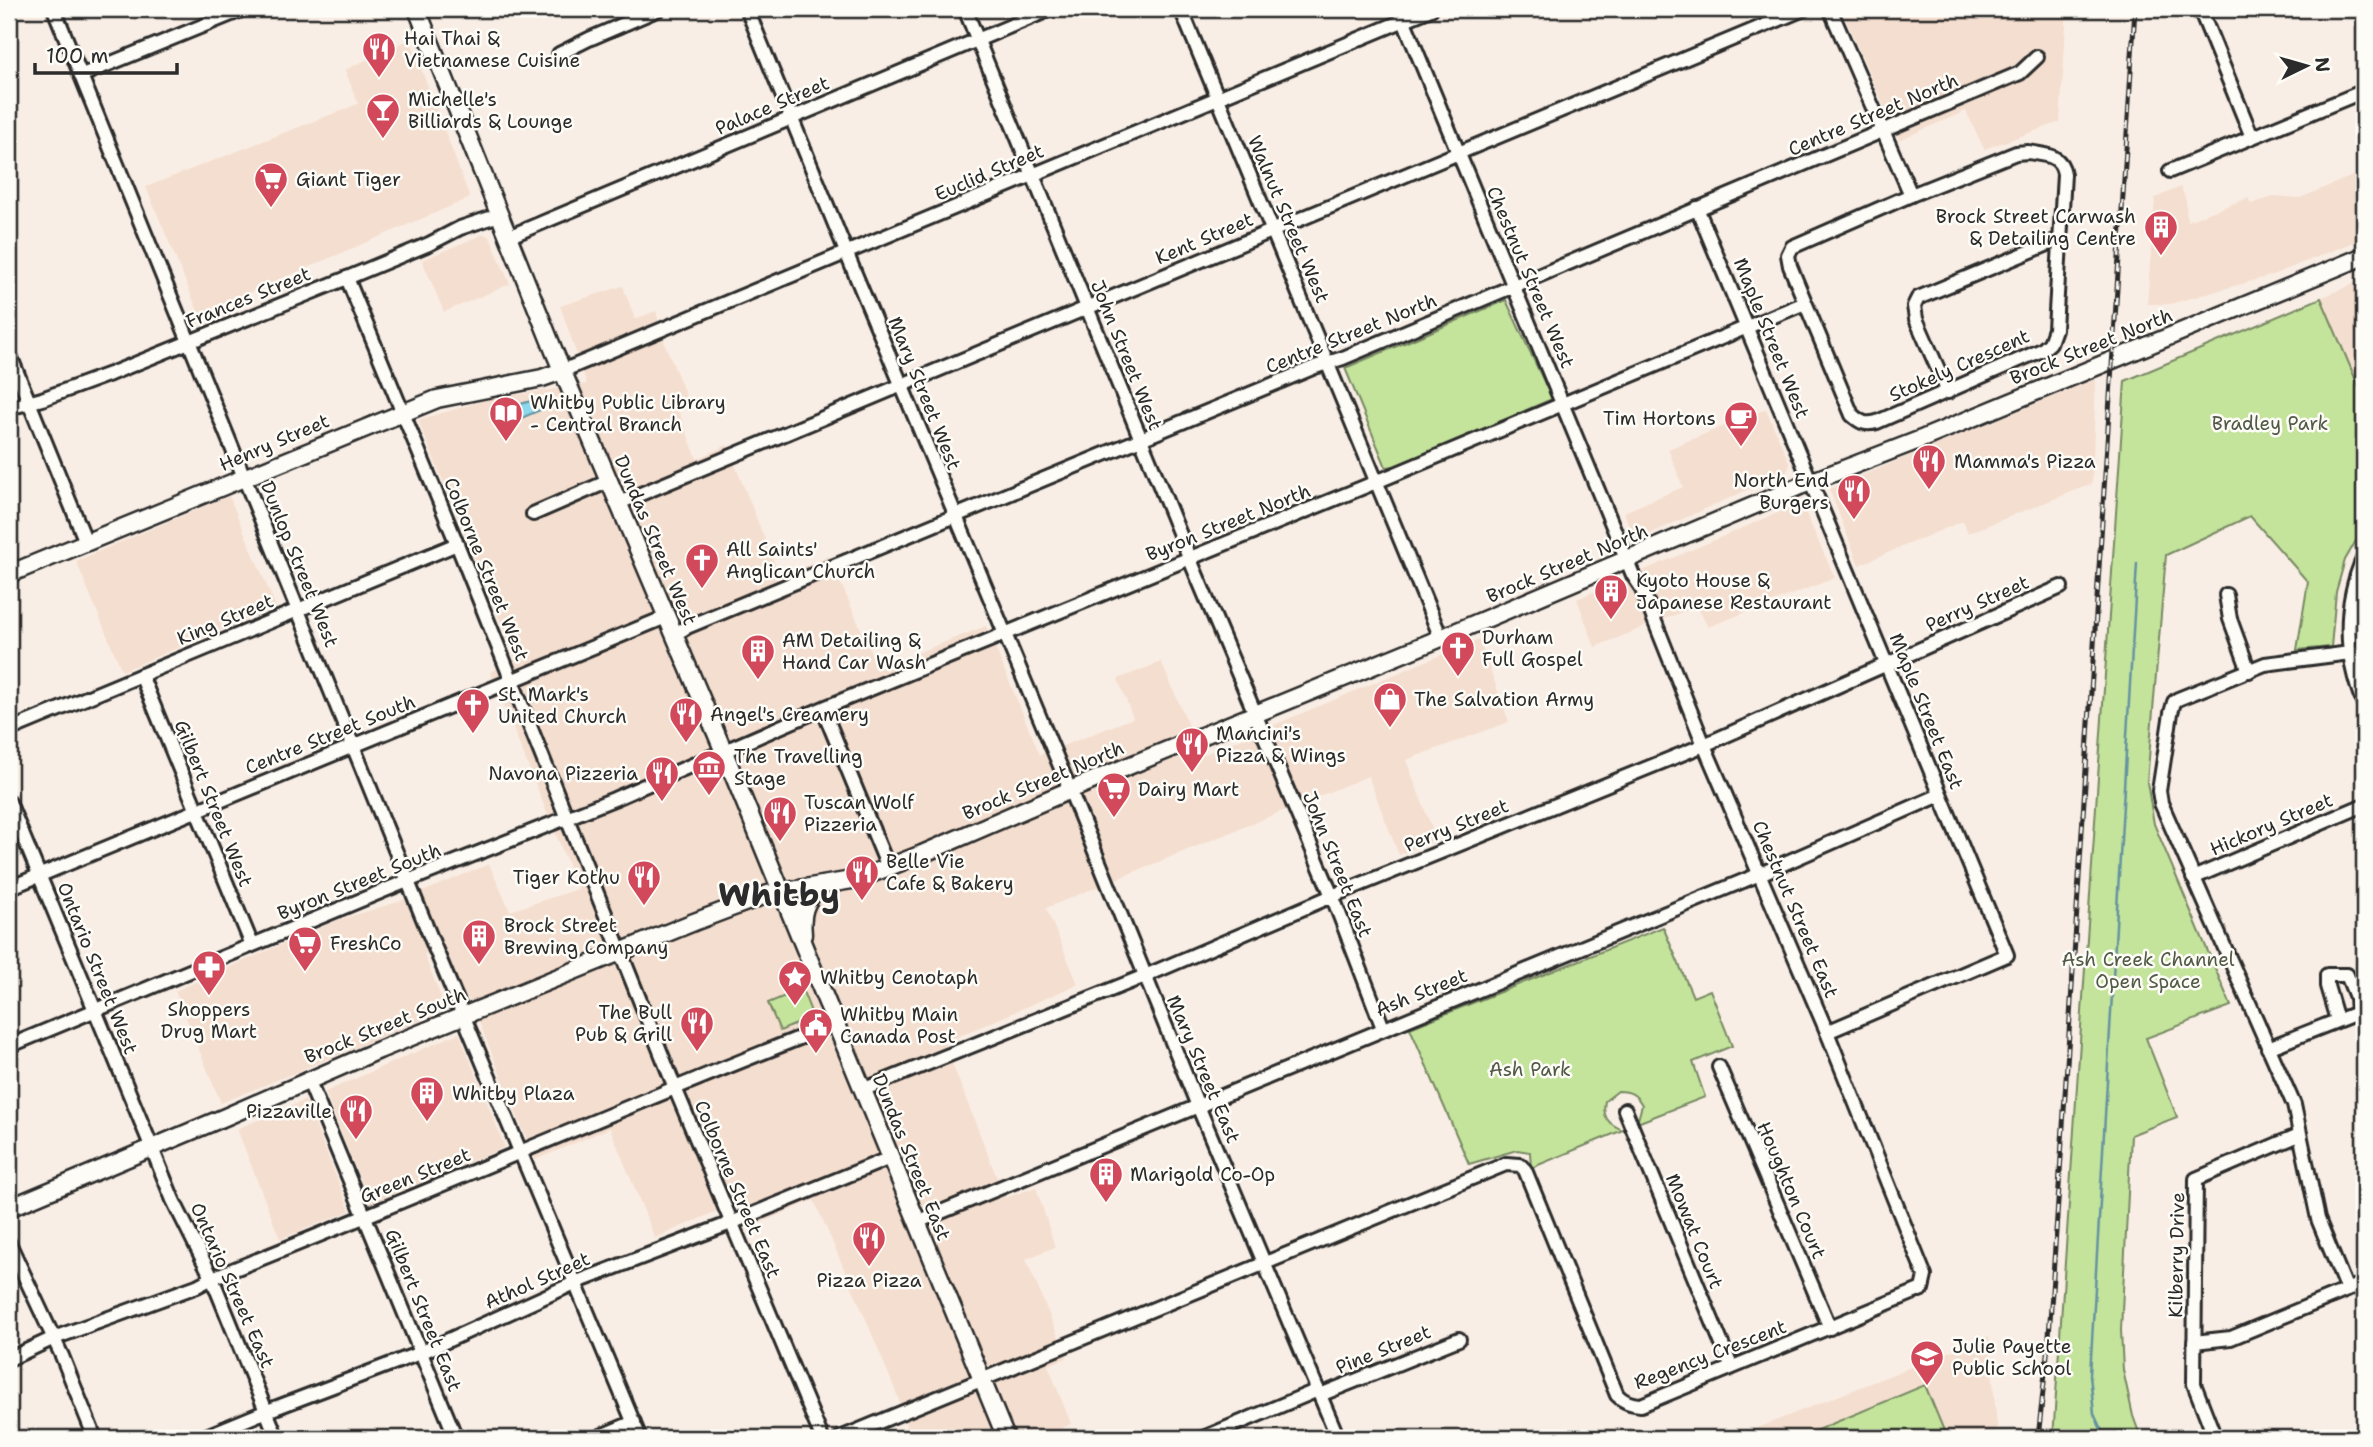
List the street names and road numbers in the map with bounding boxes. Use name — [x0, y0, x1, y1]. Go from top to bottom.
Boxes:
street label: Centre Street North — [1784, 67, 1962, 162]
street label: Palace Street — [711, 70, 833, 141]
street label: Walnut Street West — [1242, 132, 1335, 307]
street label: Euclid Street — [931, 138, 1048, 207]
street label: Chestnut Street West — [1481, 182, 1580, 372]
street label: Kent Street — [1151, 207, 1257, 270]
street label: Maple Street West — [1728, 254, 1815, 422]
street label: Frances Street — [182, 261, 314, 334]
street label: John Street West — [1085, 276, 1168, 434]
street label: Centre Street North — [1262, 288, 1441, 379]
street label: Brock Street North — [2006, 302, 2176, 391]
street label: Mary Street West — [882, 313, 967, 474]
street label: Stokely Crescent — [1885, 323, 2033, 408]
street label: Henry Street — [215, 408, 333, 477]
street label: Dundas Street West — [608, 451, 703, 629]
street label: Colborne Street West — [438, 474, 535, 665]
street label: Dunlop Street West — [255, 477, 344, 651]
street label: Byron Street North — [1142, 478, 1314, 567]
street label: Brock Street North — [1483, 518, 1652, 609]
street label: Perry Street — [1922, 570, 2033, 637]
street label: King Street — [173, 588, 277, 651]
street label: Maple Street East — [1884, 629, 1969, 793]
street label: Centre Street South — [241, 689, 419, 780]
street label: Gilbert Street West — [169, 716, 258, 890]
street label: Brock Street North — [959, 735, 1128, 826]
street label: John Street East — [1297, 787, 1378, 941]
street label: Hickory Street — [2206, 787, 2336, 862]
street label: Perry Street — [1400, 793, 1512, 858]
street label: Chestnut Street East — [1747, 817, 1844, 1002]
street label: Byron Street South — [274, 837, 445, 926]
street label: Ontario Street West — [52, 878, 144, 1058]
street label: Ash Street — [1372, 963, 1471, 1022]
street label: Brock Street South — [301, 982, 470, 1069]
street label: Mary Street East — [1161, 991, 1246, 1147]
street label: Dundas Street East — [867, 1070, 956, 1244]
street label: Colborne Street East — [689, 1096, 786, 1282]
street label: Houghton Court — [1751, 1118, 1832, 1263]
street label: Green Street — [356, 1142, 474, 1209]
street label: Mowat Court — [1660, 1170, 1729, 1293]
street label: Kilberry Drive — [2163, 1192, 2190, 1318]
street label: Ontario Street East — [185, 1198, 280, 1372]
street label: Gilbert Street East — [380, 1225, 468, 1395]
street label: Athol Street — [481, 1246, 594, 1315]
street label: Regency Crescent — [1630, 1314, 1790, 1395]
street label: Pine Street — [1332, 1319, 1435, 1380]

